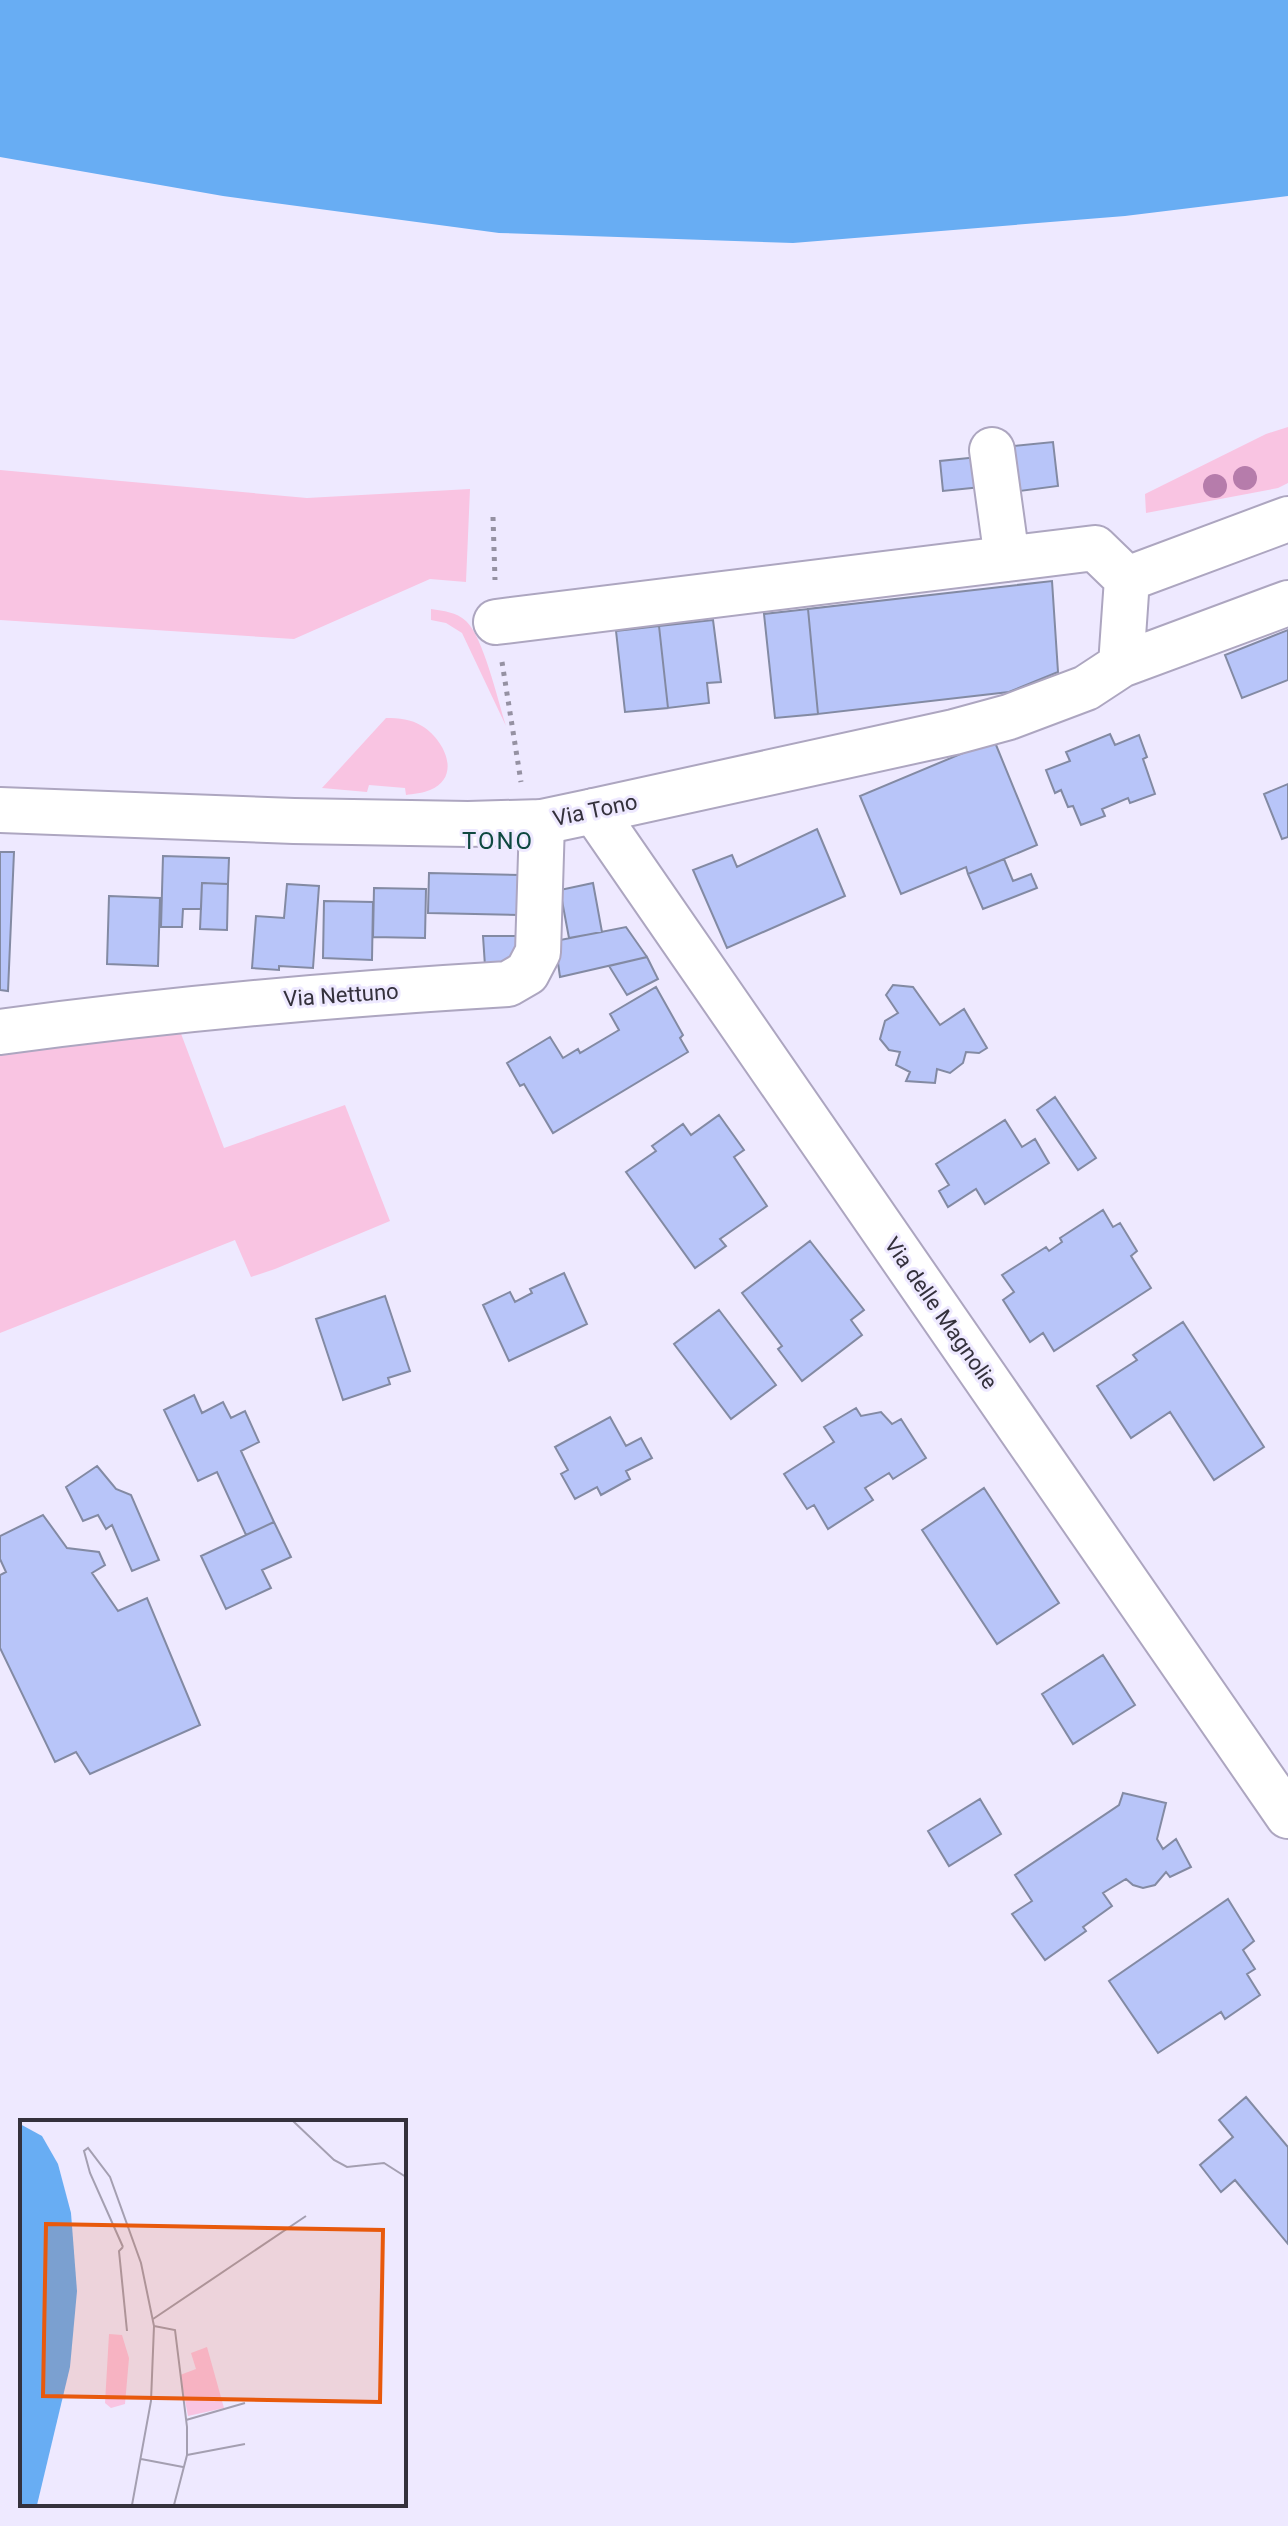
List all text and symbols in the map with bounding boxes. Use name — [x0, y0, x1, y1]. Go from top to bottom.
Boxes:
street label: Via Tono — [551, 789, 639, 831]
district label: TONO — [462, 827, 534, 855]
street label: Via Nettuno — [283, 979, 399, 1011]
street label: Via delle Magnolie — [879, 1232, 1003, 1394]
inset map — [20, 2120, 406, 2506]

